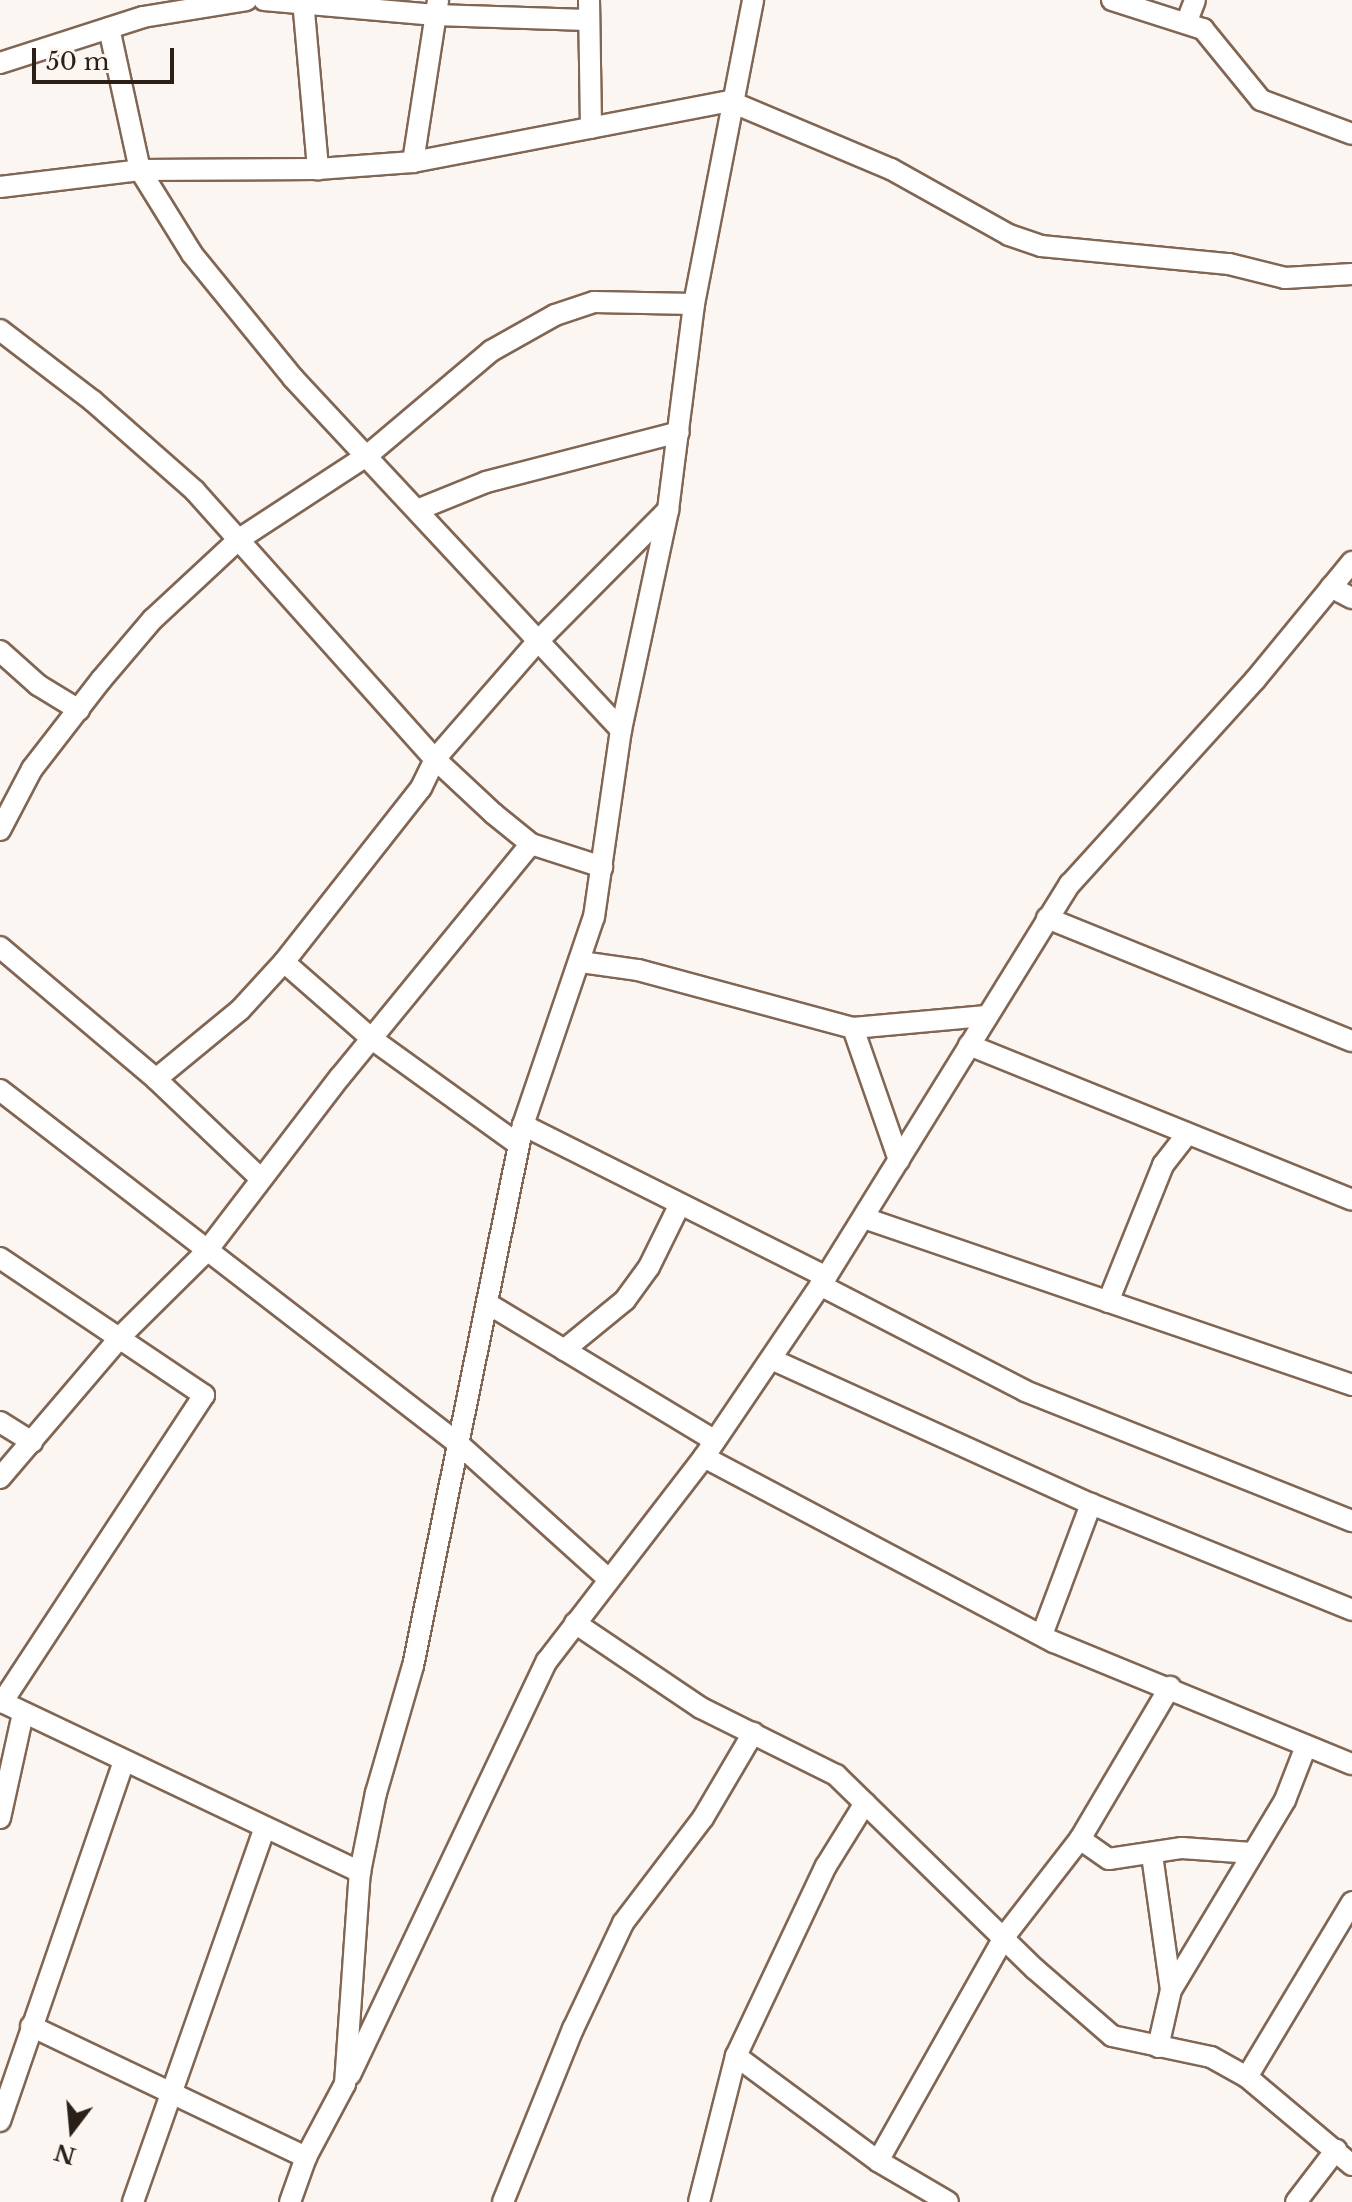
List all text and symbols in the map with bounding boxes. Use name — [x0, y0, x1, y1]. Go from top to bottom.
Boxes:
scale bar — [36, 32, 178, 82]
text: 50 m — [46, 47, 109, 76]
north arrow — [32, 2090, 112, 2170]
text: N — [52, 2138, 79, 2169]

